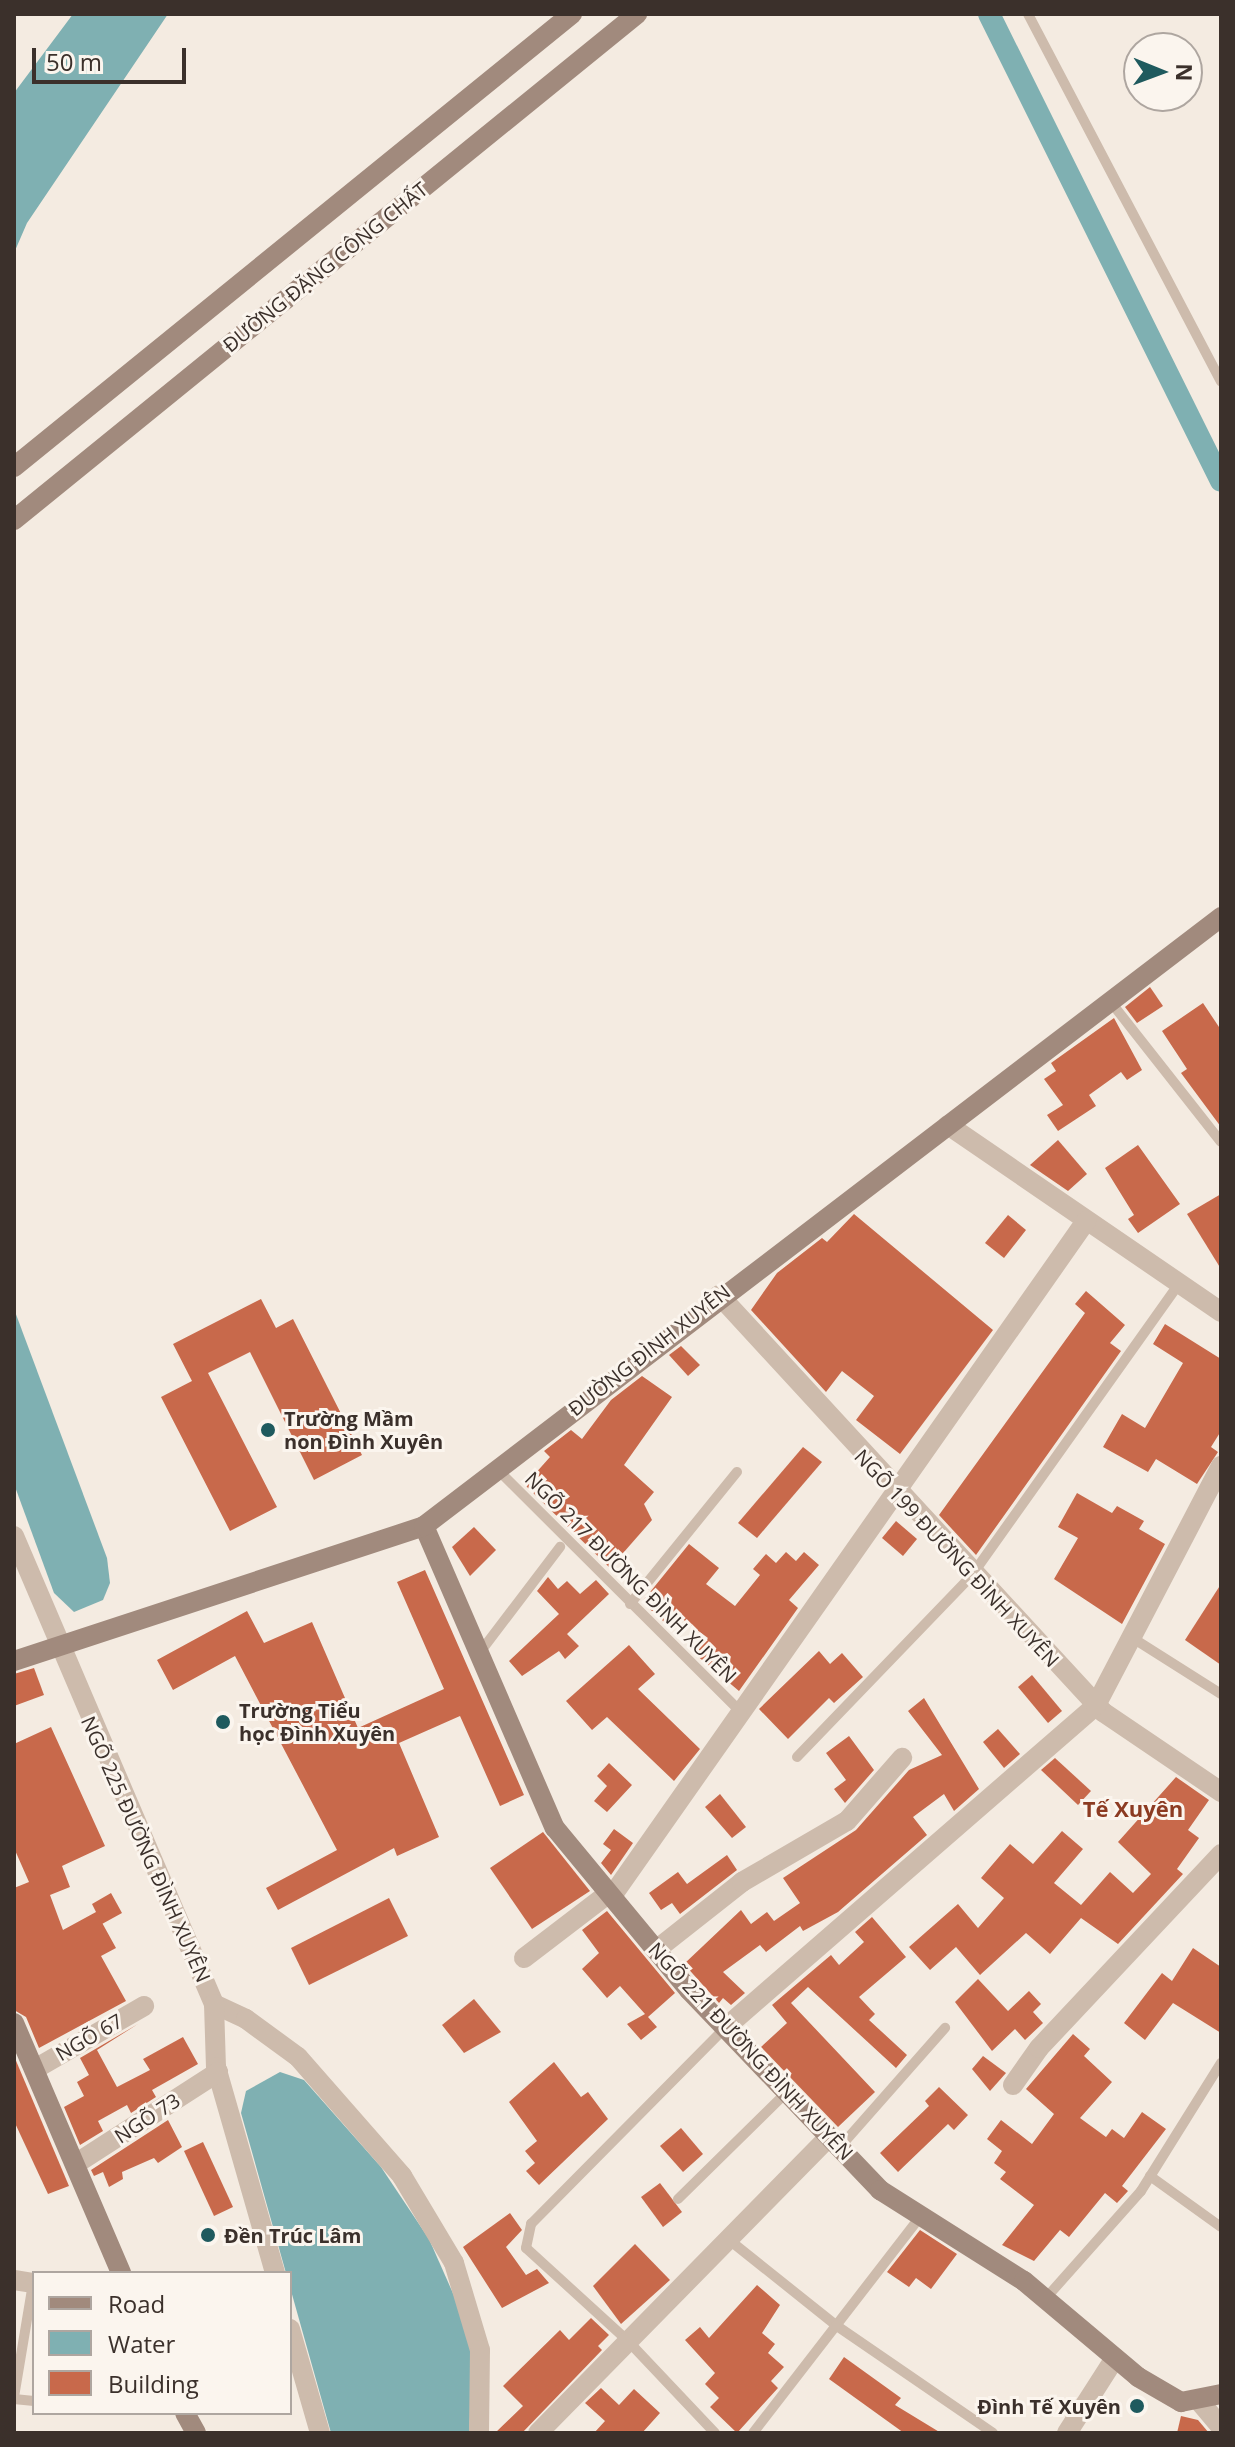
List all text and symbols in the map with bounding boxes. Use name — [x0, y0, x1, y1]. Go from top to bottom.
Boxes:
scale bar — [36, 32, 190, 82]
north arrow — [1123, 32, 1203, 112]
text: 50 m — [46, 45, 102, 78]
text: N — [1170, 63, 1200, 82]
street label: ĐƯỜNG ĐẶNG CÔNG CHẤT — [218, 177, 432, 357]
street label: ĐƯỜNG ĐÌNH XUYÊN — [563, 1279, 735, 1421]
place label: Trường Mầm non Đình Xuyên — [284, 1406, 443, 1453]
marker: Trường Mầm non Đình Xuyên — [259, 1421, 277, 1439]
street label: NGÕ 199 ĐƯỜNG ĐÌNH XUYÊN — [850, 1444, 1064, 1672]
street label: NGÕ 217 ĐƯỜNG ĐÌNH XUYÊN — [520, 1466, 742, 1688]
place label: Trường Tiểu học Đình Xuyên — [239, 1698, 395, 1745]
street label: NGÕ 225 ĐƯỜNG ĐÌNH XUYÊN — [76, 1712, 216, 1986]
marker: Trường Tiểu học Đình Xuyên — [214, 1713, 232, 1731]
district label: Tế Xuyên — [1083, 1796, 1183, 1822]
street label: NGÕ 221 ĐƯỜNG ĐÌNH XUYÊN — [644, 1937, 858, 2165]
street label: NGÕ 67 — [51, 2008, 127, 2066]
street label: NGÕ 73 — [110, 2088, 184, 2148]
place label: Đền Trúc Lâm — [224, 2223, 361, 2247]
marker: Đền Trúc Lâm — [199, 2226, 217, 2244]
legend — [32, 2271, 292, 2415]
text: Road — [108, 2287, 165, 2320]
text: Water — [108, 2327, 175, 2360]
text: Building — [108, 2367, 199, 2400]
place label: Đình Tế Xuyên — [977, 2394, 1121, 2418]
marker: Đình Tế Xuyên — [1128, 2397, 1146, 2415]

